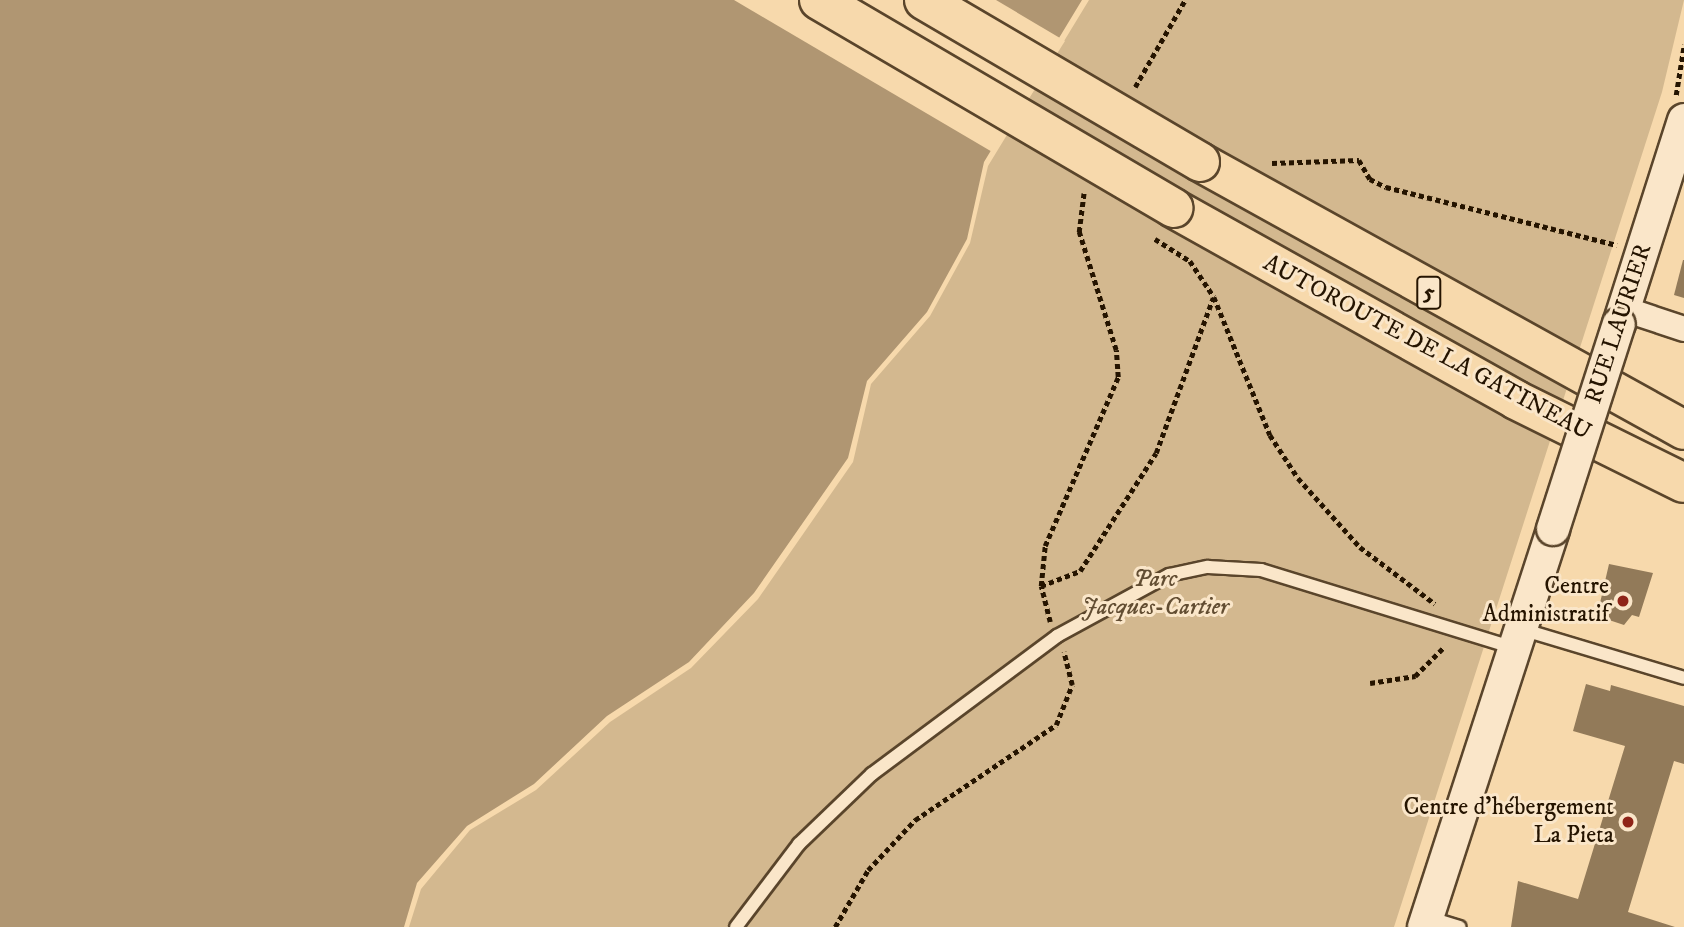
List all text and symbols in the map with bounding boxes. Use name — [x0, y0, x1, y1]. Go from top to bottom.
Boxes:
street label: RUE LAURIER — [1580, 241, 1658, 407]
street label: AUTOROUTE DE LA GATINEAU — [1258, 249, 1596, 447]
road number: 5 — [1415, 274, 1443, 312]
park label: Parc Jacques-Cartier — [1081, 566, 1229, 622]
place label: Centre Administratif — [1482, 573, 1609, 629]
marker: Centre Administratif — [1615, 593, 1631, 609]
place label: Centre d'hébergement La Pieta — [1403, 794, 1614, 850]
marker: Centre d'hébergement La Pieta — [1620, 814, 1636, 830]

